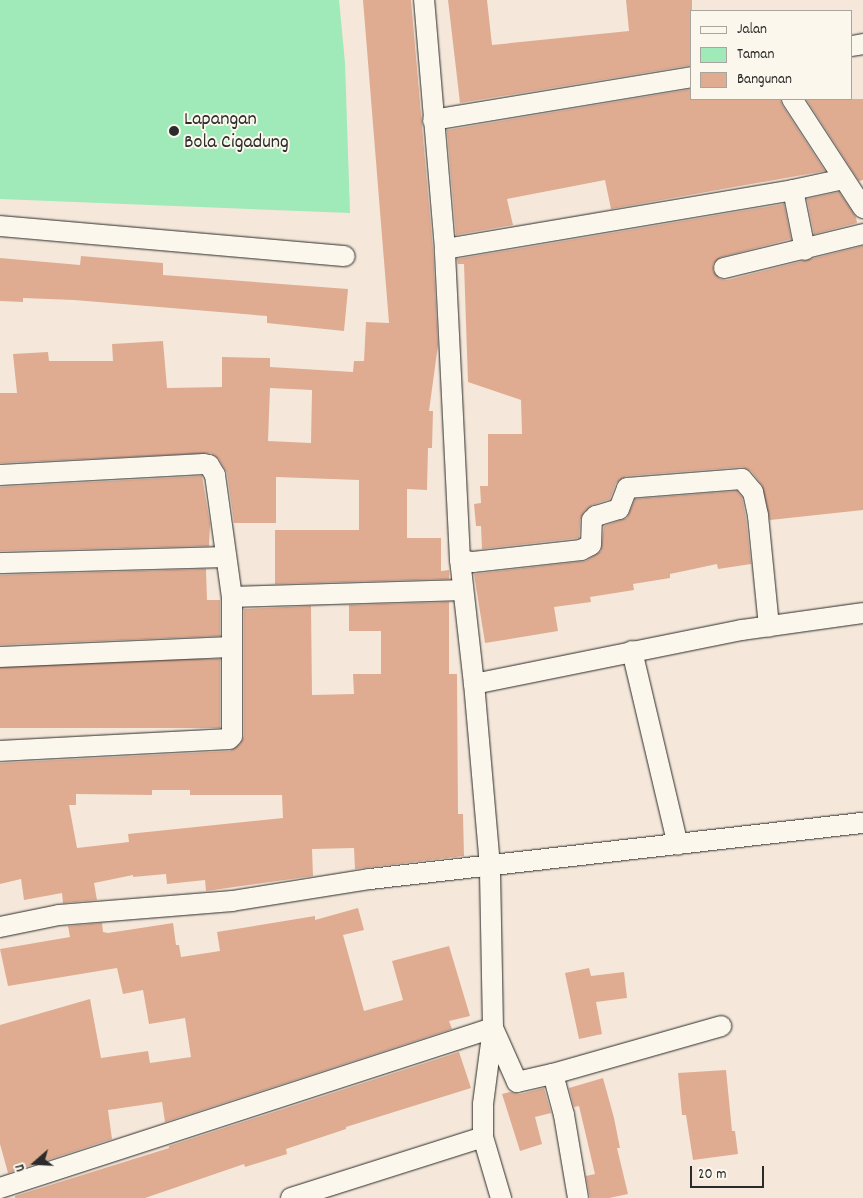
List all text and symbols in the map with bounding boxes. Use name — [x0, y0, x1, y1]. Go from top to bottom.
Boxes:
legend — [690, 10, 853, 100]
text: Jalan — [737, 19, 767, 41]
text: Taman — [737, 44, 774, 66]
text: Bangunan — [737, 69, 792, 91]
place label: Lapangan Bola Cigadung — [184, 108, 289, 155]
marker: Lapangan Bola Cigadung — [168, 125, 180, 137]
north arrow — [10, 1138, 60, 1188]
scale bar — [693, 1156, 767, 1188]
text: U — [10, 1161, 31, 1174]
text: 20 m — [698, 1164, 726, 1186]

